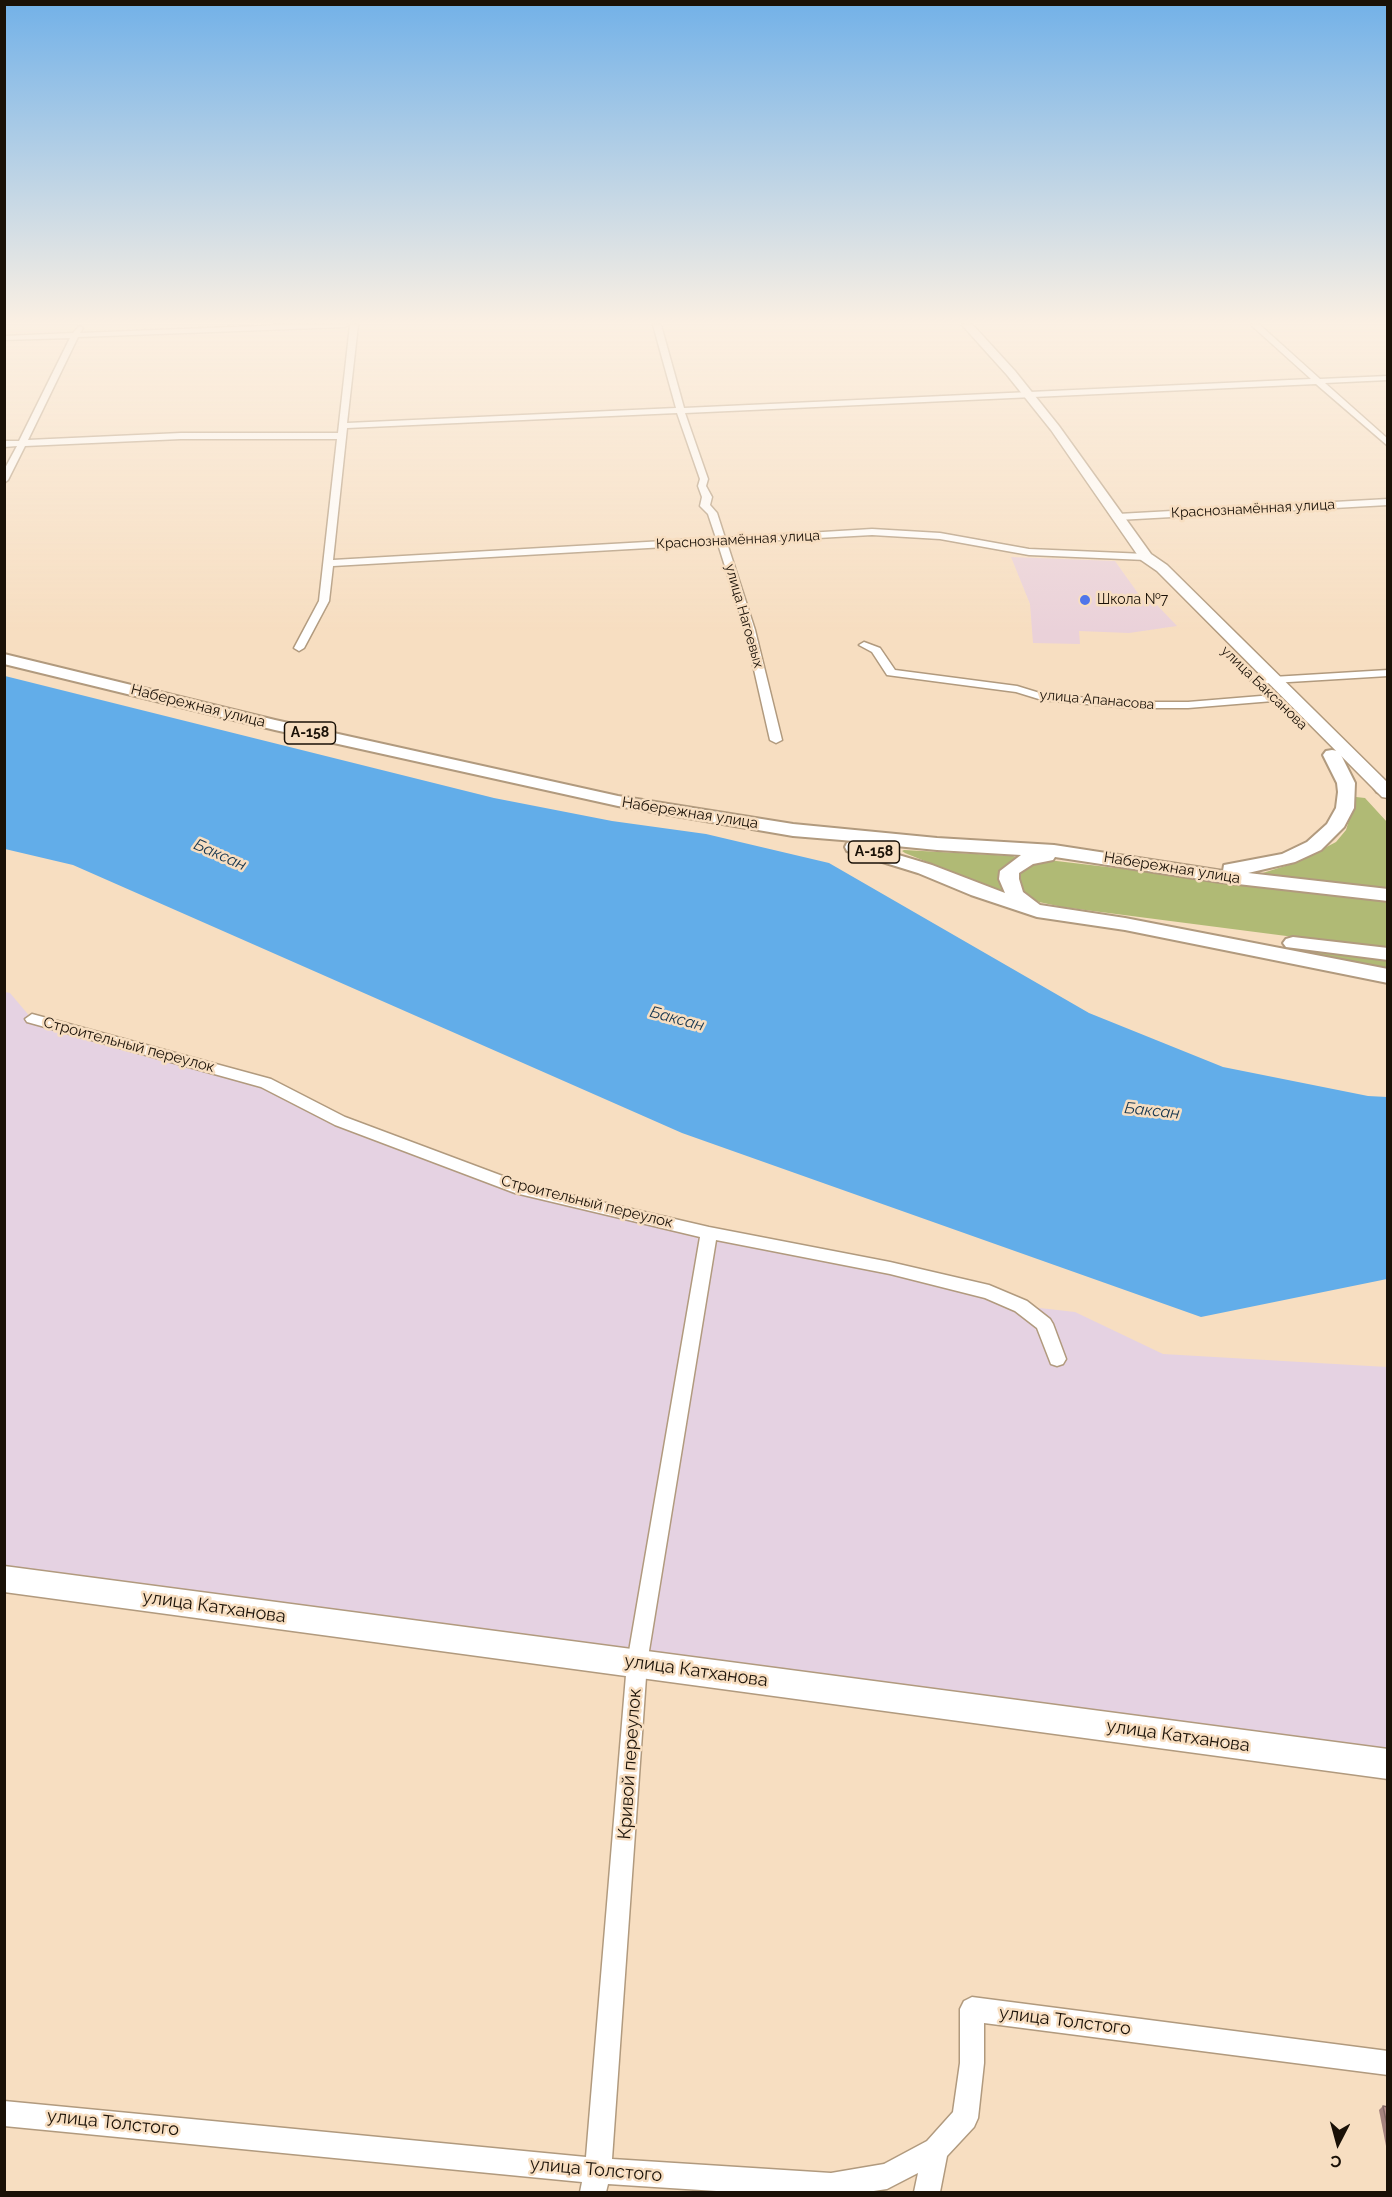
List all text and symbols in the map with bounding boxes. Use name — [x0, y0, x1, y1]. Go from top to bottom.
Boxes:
street label: Краснознамённая улица — [1171, 496, 1335, 522]
street label: Краснознамённая улица — [656, 527, 820, 553]
street label: улица Нагоевых — [721, 562, 767, 670]
place label: Школа №7 — [1097, 592, 1168, 608]
marker: Школа №7 — [1078, 593, 1092, 607]
street label: улица Баксанова — [1217, 642, 1311, 734]
street label: Набережная улица — [129, 681, 267, 731]
street label: улица Апанасова — [1039, 687, 1155, 713]
road number: А-158 — [284, 722, 336, 744]
street label: Набережная улица — [620, 793, 760, 833]
water label: Баксан — [191, 835, 249, 875]
road number: А-158 — [848, 841, 900, 863]
street label: Набережная улица — [1102, 848, 1242, 888]
water label: Баксан — [648, 1003, 706, 1035]
street label: Строительный переулок — [41, 1013, 217, 1077]
water label: Баксан — [1124, 1099, 1180, 1123]
street label: Строительный переулок — [499, 1172, 675, 1232]
street label: улица Катханова — [141, 1586, 287, 1628]
street label: улица Катханова — [623, 1650, 769, 1692]
street label: Кривой переулок — [614, 1688, 646, 1840]
street label: улица Катханова — [1105, 1715, 1251, 1757]
street label: улица Толстого — [998, 2002, 1132, 2040]
street label: улица Толстого — [46, 2105, 180, 2141]
north arrow — [1308, 2113, 1368, 2173]
text: С — [1330, 2151, 1343, 2171]
street label: улица Толстого — [529, 2153, 663, 2187]

